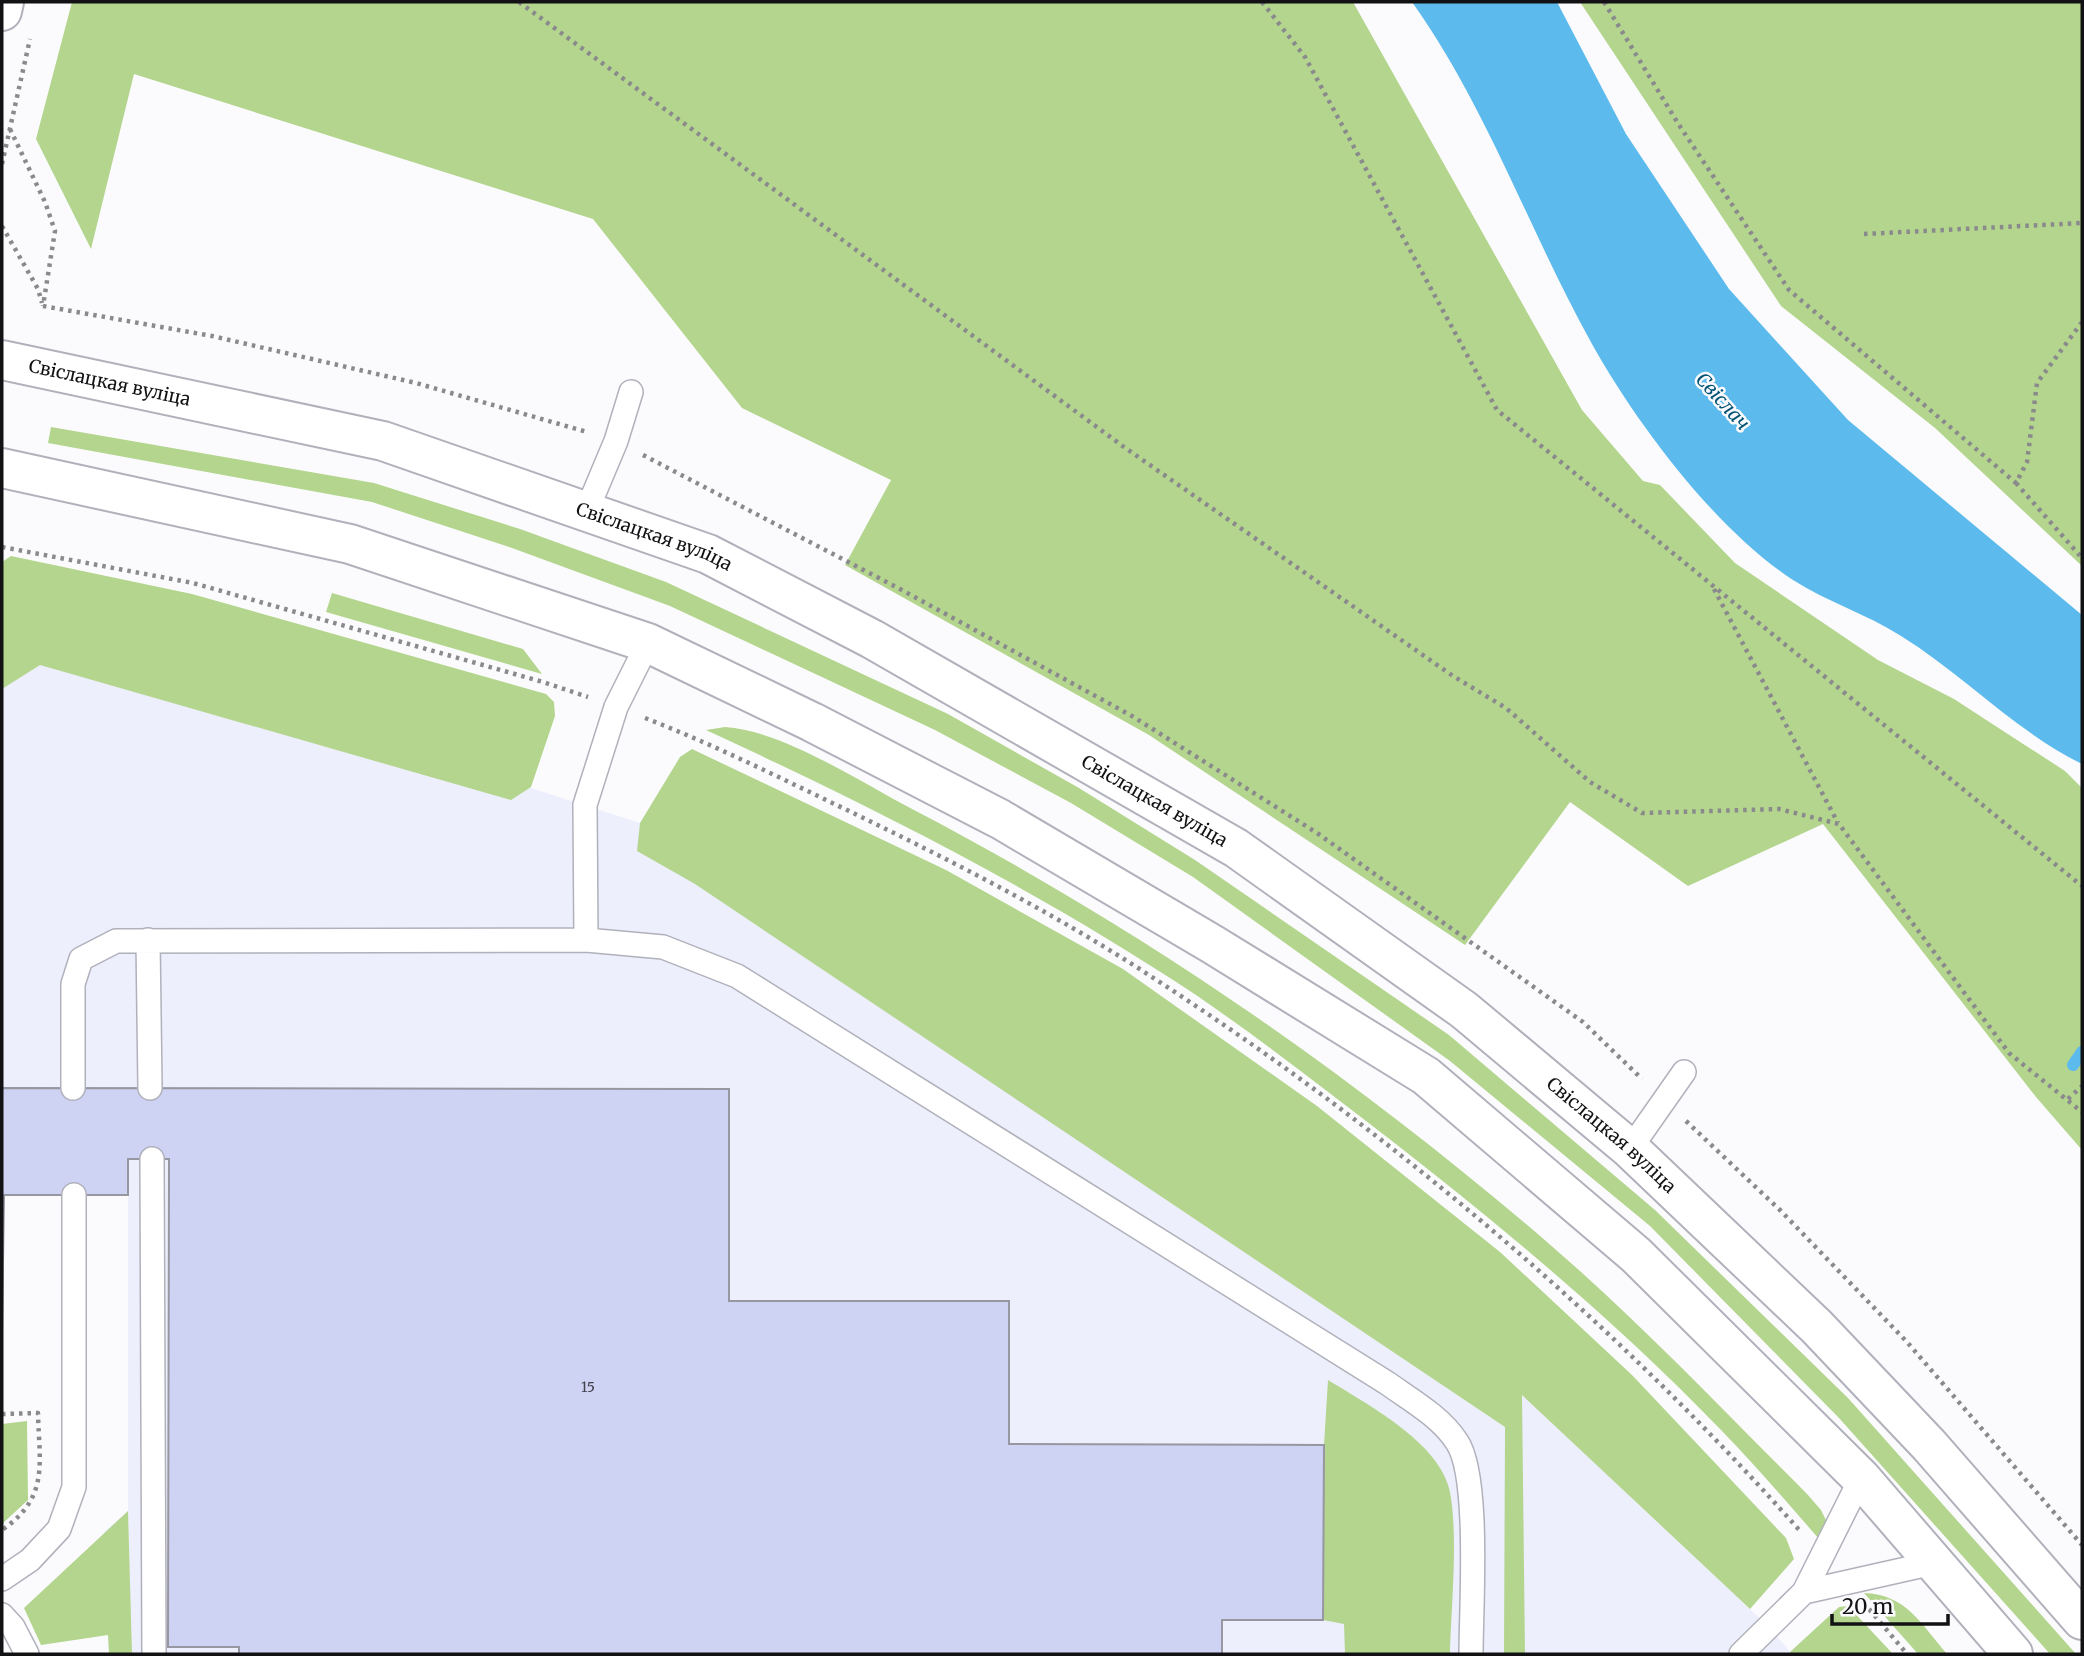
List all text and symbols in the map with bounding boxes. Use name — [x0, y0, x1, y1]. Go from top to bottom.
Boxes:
street label: Свіслацкая вуліца — [27, 354, 193, 411]
water label: Свіслач — [1691, 367, 1755, 435]
street label: Свіслацкая вуліца — [573, 497, 737, 576]
street label: Свіслацкая вуліца — [1078, 750, 1232, 852]
street label: Свіслацкая вуліца — [1542, 1072, 1681, 1198]
house number: 15 — [581, 1378, 595, 1396]
scale bar — [1832, 1582, 1948, 1626]
text: 20 m — [1842, 1593, 1894, 1620]

